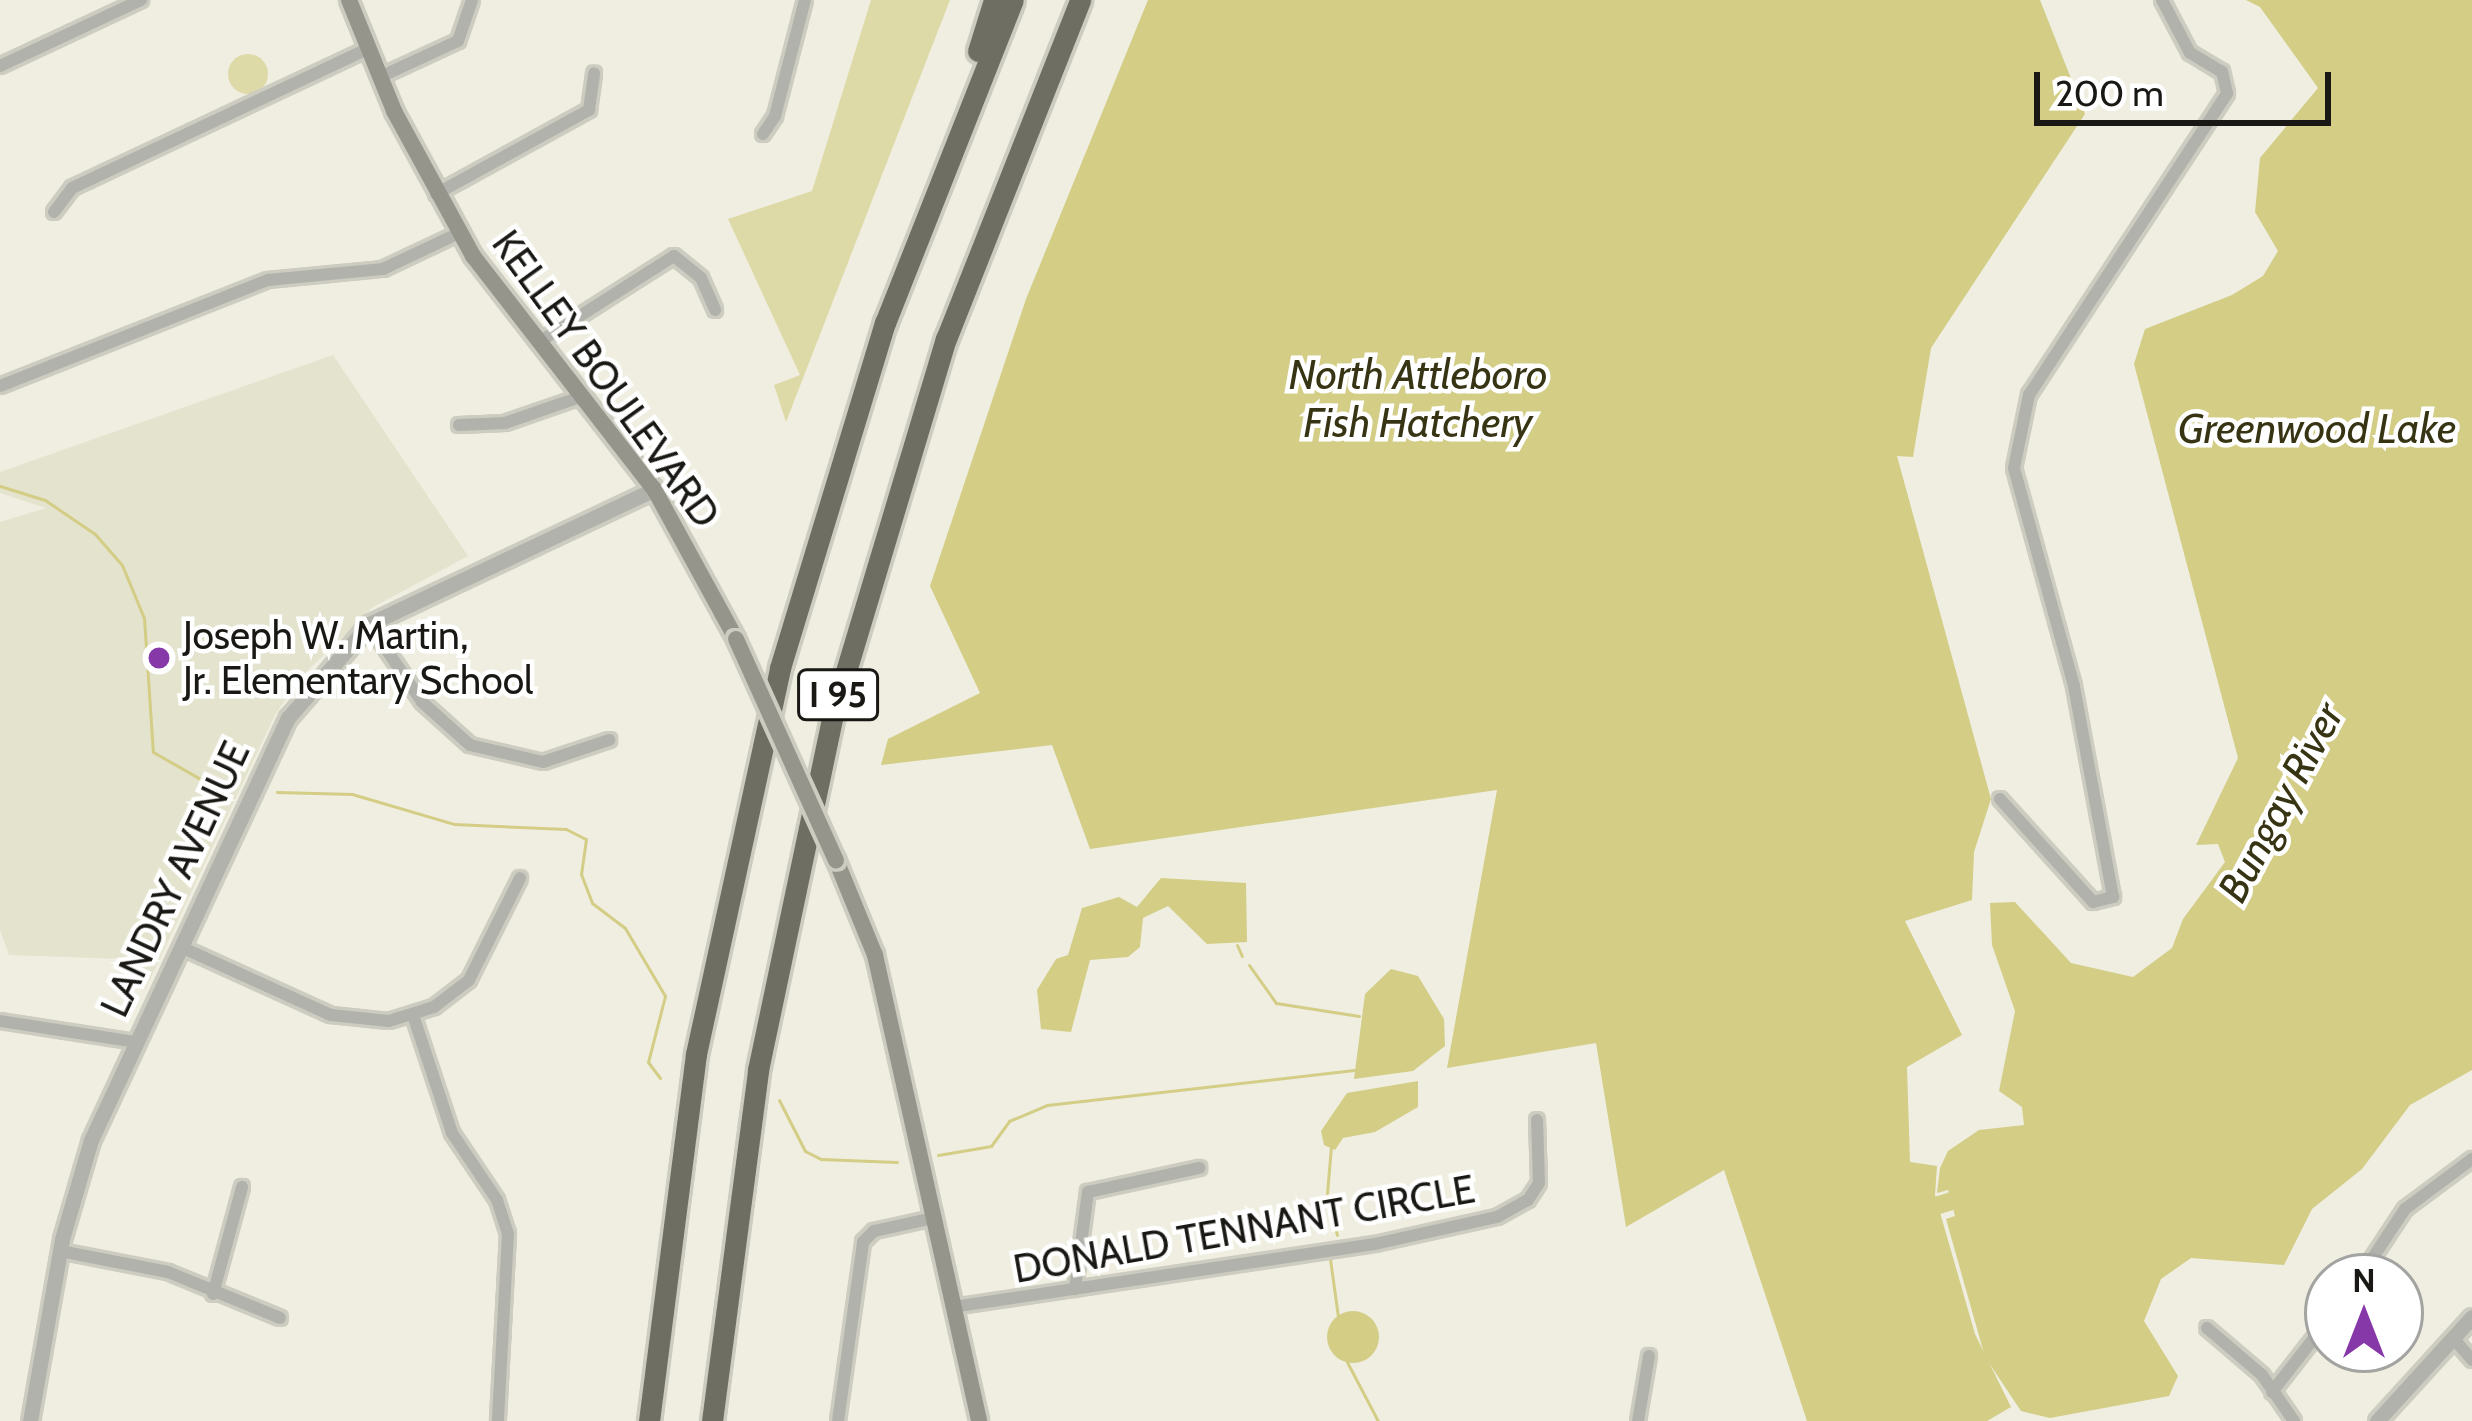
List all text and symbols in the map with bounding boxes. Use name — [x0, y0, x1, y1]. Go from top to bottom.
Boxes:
scale bar — [2040, 48, 2337, 122]
text: 200 m — [2055, 71, 2164, 115]
street label: KELLEY BOULEVARD — [483, 221, 729, 537]
water label: North Attleboro Fish Hatchery — [1288, 349, 1548, 448]
water label: Greenwood Lake — [2178, 403, 2456, 453]
place label: Joseph W. Martin, Jr. Elementary School — [183, 613, 533, 704]
marker: Joseph W. Martin, Jr. Elementary School — [146, 645, 172, 671]
road number: I 95 — [796, 665, 880, 725]
water label: Bungay River — [2207, 694, 2353, 910]
street label: LANDRY AVENUE — [91, 734, 259, 1024]
street label: DONALD TENNANT CIRCLE — [1010, 1165, 1478, 1293]
north arrow — [2304, 1253, 2424, 1373]
text: N — [2352, 1260, 2376, 1300]

